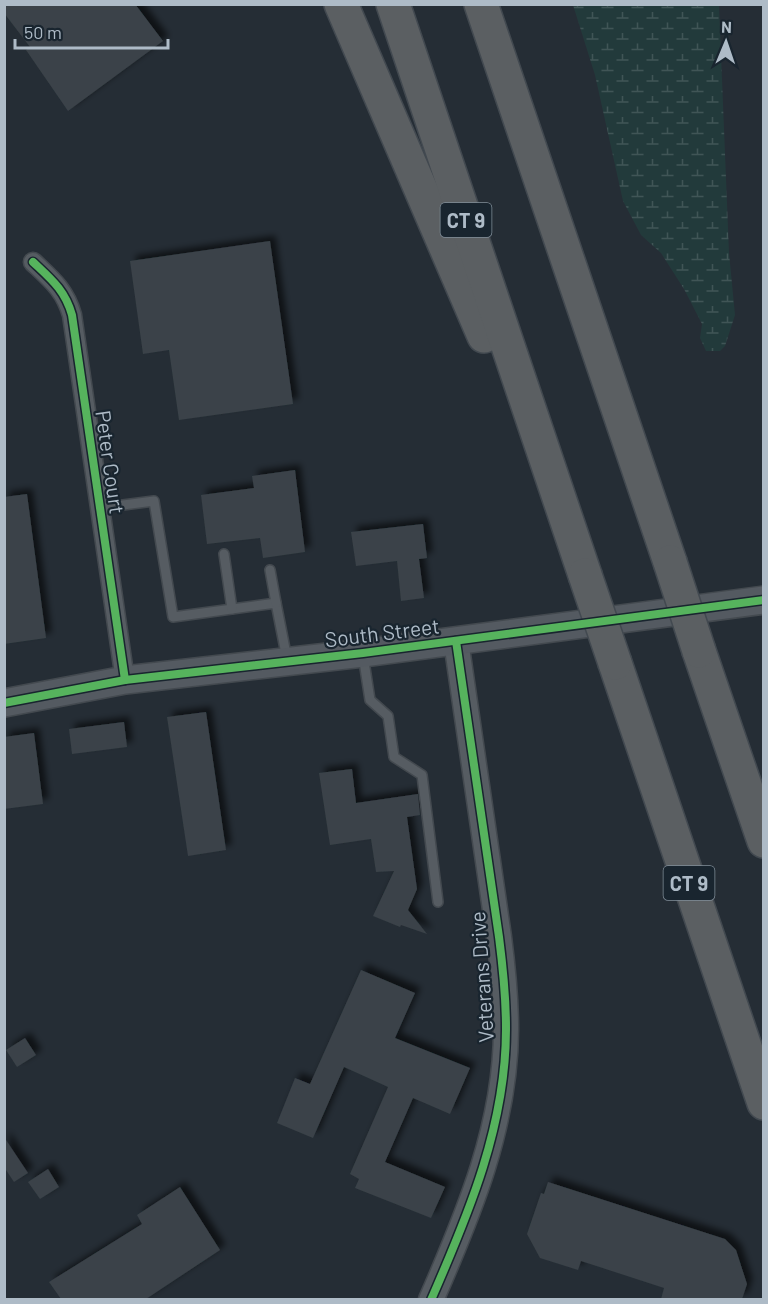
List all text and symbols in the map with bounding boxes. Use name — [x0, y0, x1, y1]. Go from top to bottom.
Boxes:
scale bar — [15, 12, 168, 50]
north arrow — [696, 12, 756, 72]
text: N — [721, 17, 732, 36]
text: 50 m — [24, 21, 62, 43]
road number: CT 9 — [440, 203, 492, 237]
street label: Peter Court — [91, 409, 131, 515]
street label: South Street — [323, 613, 441, 651]
road number: CT 9 — [664, 866, 714, 900]
street label: Veterans Drive — [464, 910, 498, 1044]

